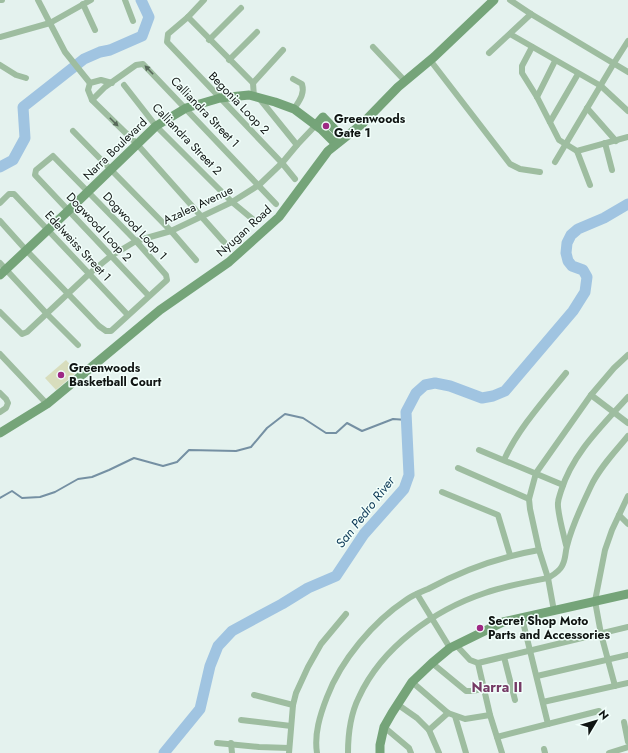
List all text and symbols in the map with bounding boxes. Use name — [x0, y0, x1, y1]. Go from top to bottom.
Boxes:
one-way arrow — [145, 65, 154, 75]
street label: Begonia Loop 2 — [204, 68, 274, 138]
street label: Calliandra Street 1 — [166, 72, 244, 152]
street label: Calliandra Street 2 — [148, 99, 226, 179]
place label: Greenwoods Gate 1 — [334, 110, 406, 142]
street label: Narra Boulevard — [79, 114, 151, 184]
one-way arrow — [109, 117, 119, 127]
marker: Greenwoods Gate 1 — [321, 121, 331, 131]
street label: Azalea Avenue — [160, 181, 236, 229]
street label: Dogwood Loop 2 — [62, 188, 136, 266]
street label: Dogwood Loop 1 — [99, 188, 171, 264]
street label: Nyugan Road — [212, 201, 276, 261]
street label: Edelweiss Street 1 — [41, 207, 115, 285]
place label: Greenwoods Basketball Court — [69, 359, 162, 391]
marker: Greenwoods Basketball Court — [56, 370, 66, 380]
water label: San Pedro River — [331, 472, 399, 552]
place label: Secret Shop Moto Parts and Accessories — [488, 612, 610, 644]
marker: Secret Shop Moto Parts and Accessories — [475, 623, 485, 633]
district label: Narra II — [472, 677, 522, 697]
north arrow — [576, 701, 616, 741]
text: N — [595, 706, 613, 723]

